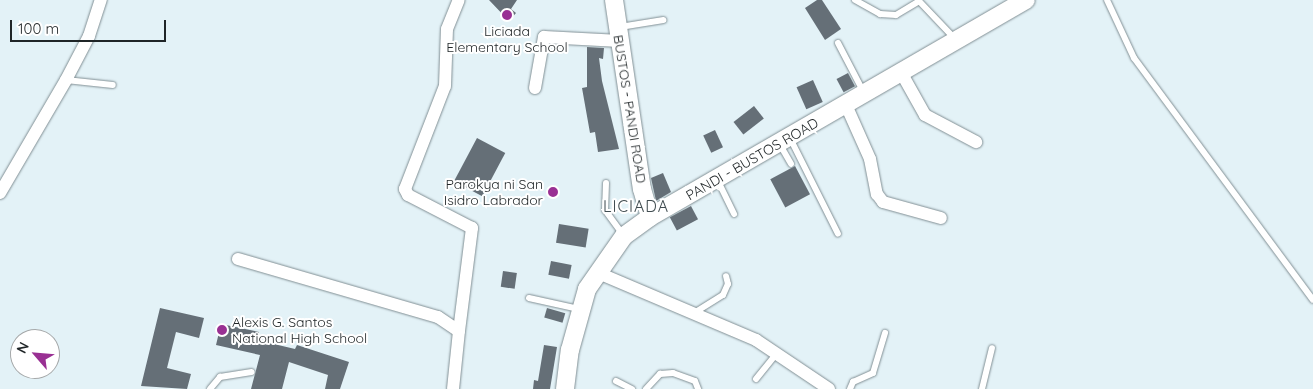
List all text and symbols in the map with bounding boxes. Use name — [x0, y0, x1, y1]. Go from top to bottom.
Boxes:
marker: Liciada Elementary School — [501, 9, 513, 21]
scale bar — [12, 10, 169, 42]
text: 100 m — [18, 19, 59, 38]
place label: Liciada Elementary School — [446, 23, 568, 56]
street label: BUSTOS - PANDI ROAD — [610, 34, 650, 184]
street label: PANDI - BUSTOS ROAD — [683, 114, 821, 204]
place label: Parokya ni San Isidro Labrador — [444, 176, 543, 208]
marker: Parokya ni San Isidro Labrador — [547, 186, 559, 198]
district label: LICIADA — [602, 196, 670, 216]
place label: Alexis G. Santos National High School — [232, 314, 367, 347]
marker: Alexis G. Santos National High School — [216, 324, 228, 336]
north arrow — [10, 329, 60, 379]
text: N — [12, 339, 33, 356]

